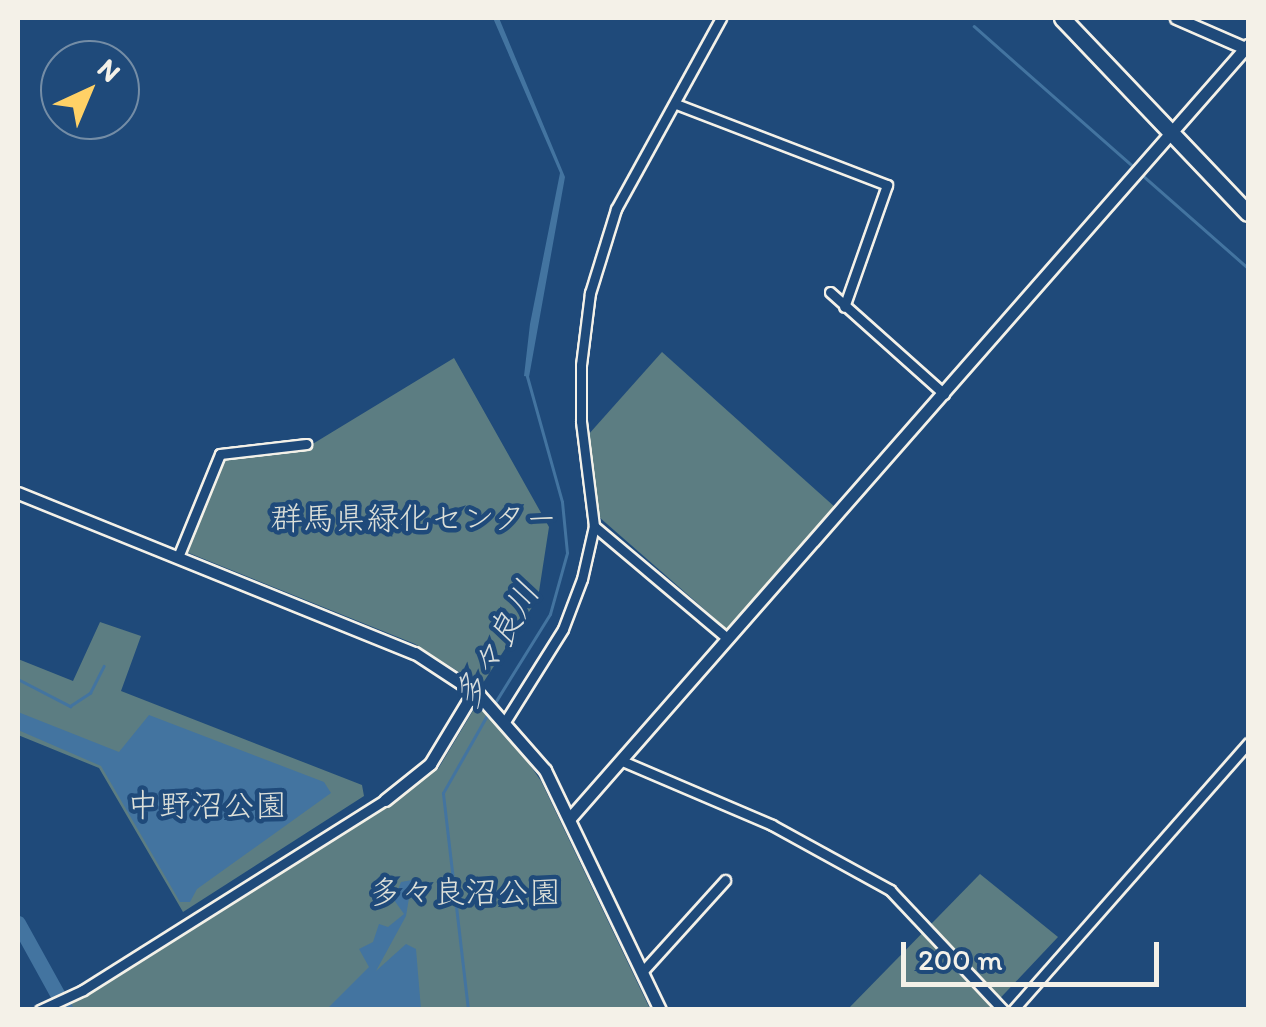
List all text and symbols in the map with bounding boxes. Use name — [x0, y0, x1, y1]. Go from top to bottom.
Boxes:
north arrow — [40, 40, 140, 140]
text: N — [91, 51, 128, 89]
park label: 群馬県緑化センター — [270, 499, 558, 537]
water label: 多々良川 — [444, 574, 548, 716]
park label: 中野沼公園 — [127, 786, 287, 824]
park label: 多々良沼公園 — [369, 873, 561, 911]
scale bar — [906, 922, 1164, 984]
text: 200 m — [918, 941, 1003, 978]

